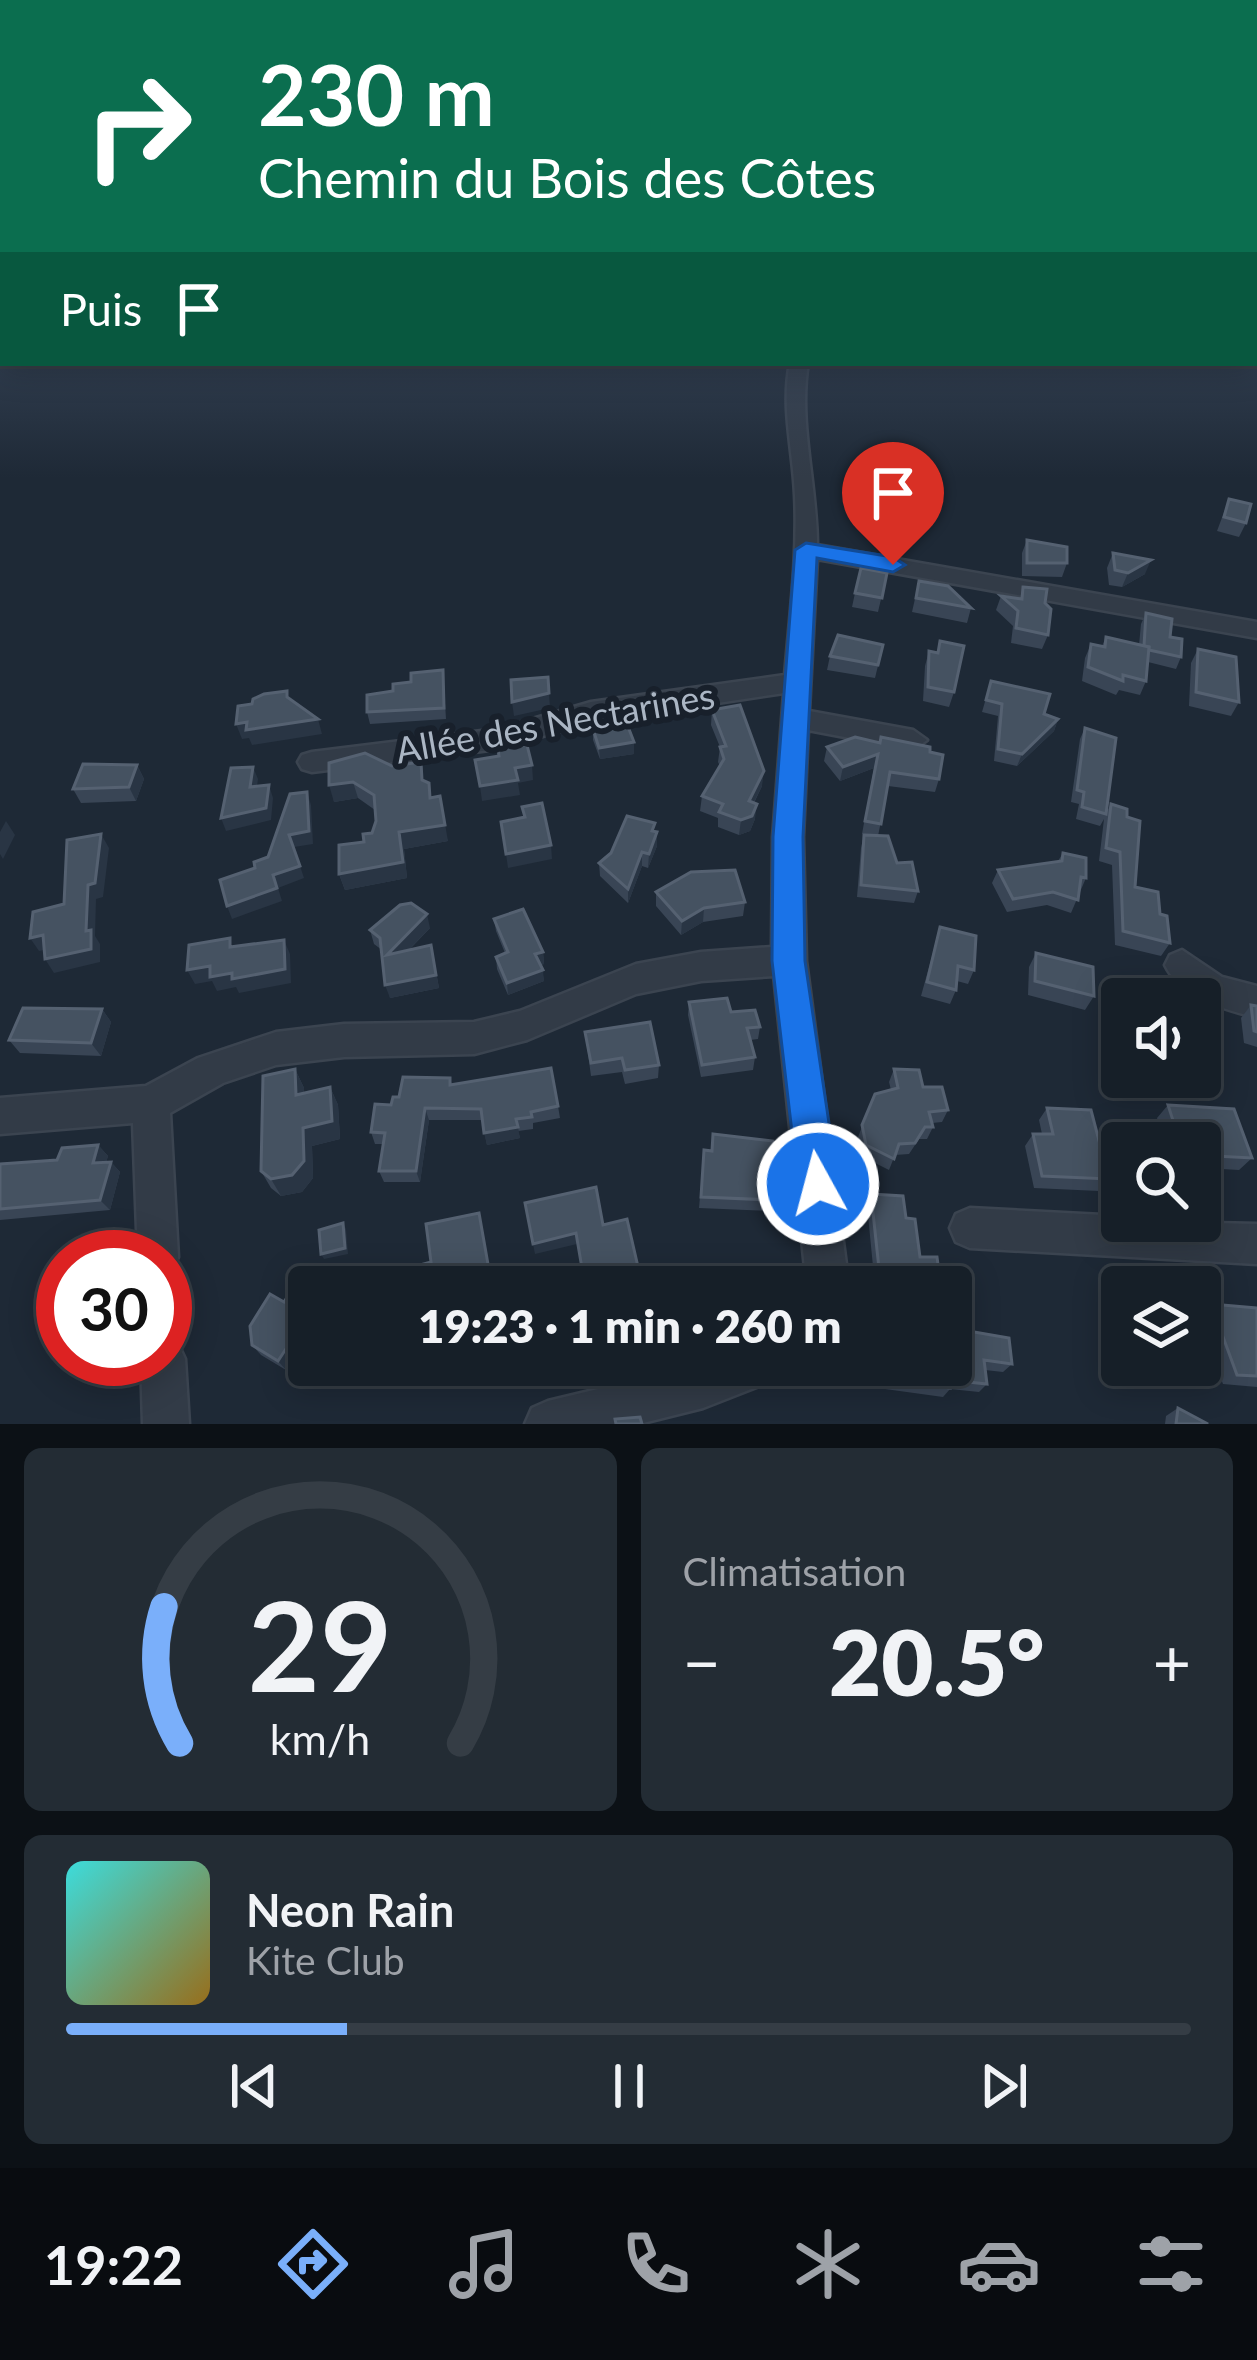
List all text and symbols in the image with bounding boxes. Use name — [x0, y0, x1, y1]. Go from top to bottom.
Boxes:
text: 230 m — [258, 43, 495, 144]
icon: right — [60, 48, 216, 204]
text: Chemin du Bois des Côtes — [258, 145, 876, 210]
icon: arrive — [166, 276, 232, 342]
text: Puis — [60, 282, 142, 336]
pin — [842, 442, 944, 565]
icon: arrive — [860, 460, 926, 526]
street label: Allée des Nectarines — [392, 672, 718, 772]
map controls — [1101, 978, 1221, 1386]
button: sound — [1101, 978, 1221, 1098]
position arrow — [755, 1121, 881, 1247]
button: search — [1101, 1122, 1221, 1242]
speed limit sign: 30 — [36, 1230, 192, 1386]
button: layers — [1101, 1266, 1221, 1386]
text: 19:23 · 1 min · 260 m — [418, 1299, 842, 1353]
text: Climatisation — [683, 1548, 906, 1594]
text: 29 — [248, 1569, 393, 1719]
text: 20.5° — [829, 1607, 1045, 1715]
text: − — [683, 1622, 721, 1701]
text: + — [1153, 1622, 1191, 1701]
text: km/h — [270, 1712, 370, 1763]
text: Neon Rain — [246, 1883, 454, 1937]
text: Kite Club — [246, 1937, 405, 1983]
icon: previous — [221, 2053, 287, 2119]
icon: pause — [596, 2053, 662, 2119]
icon: next — [971, 2053, 1037, 2119]
icon: directions — [271, 2222, 355, 2306]
icon: music — [442, 2222, 526, 2306]
icon: phone — [614, 2222, 698, 2306]
icon: climate — [786, 2222, 870, 2306]
icon: car — [957, 2222, 1041, 2306]
icon: filters — [1129, 2222, 1213, 2306]
text: 19:22 — [44, 2232, 183, 2297]

